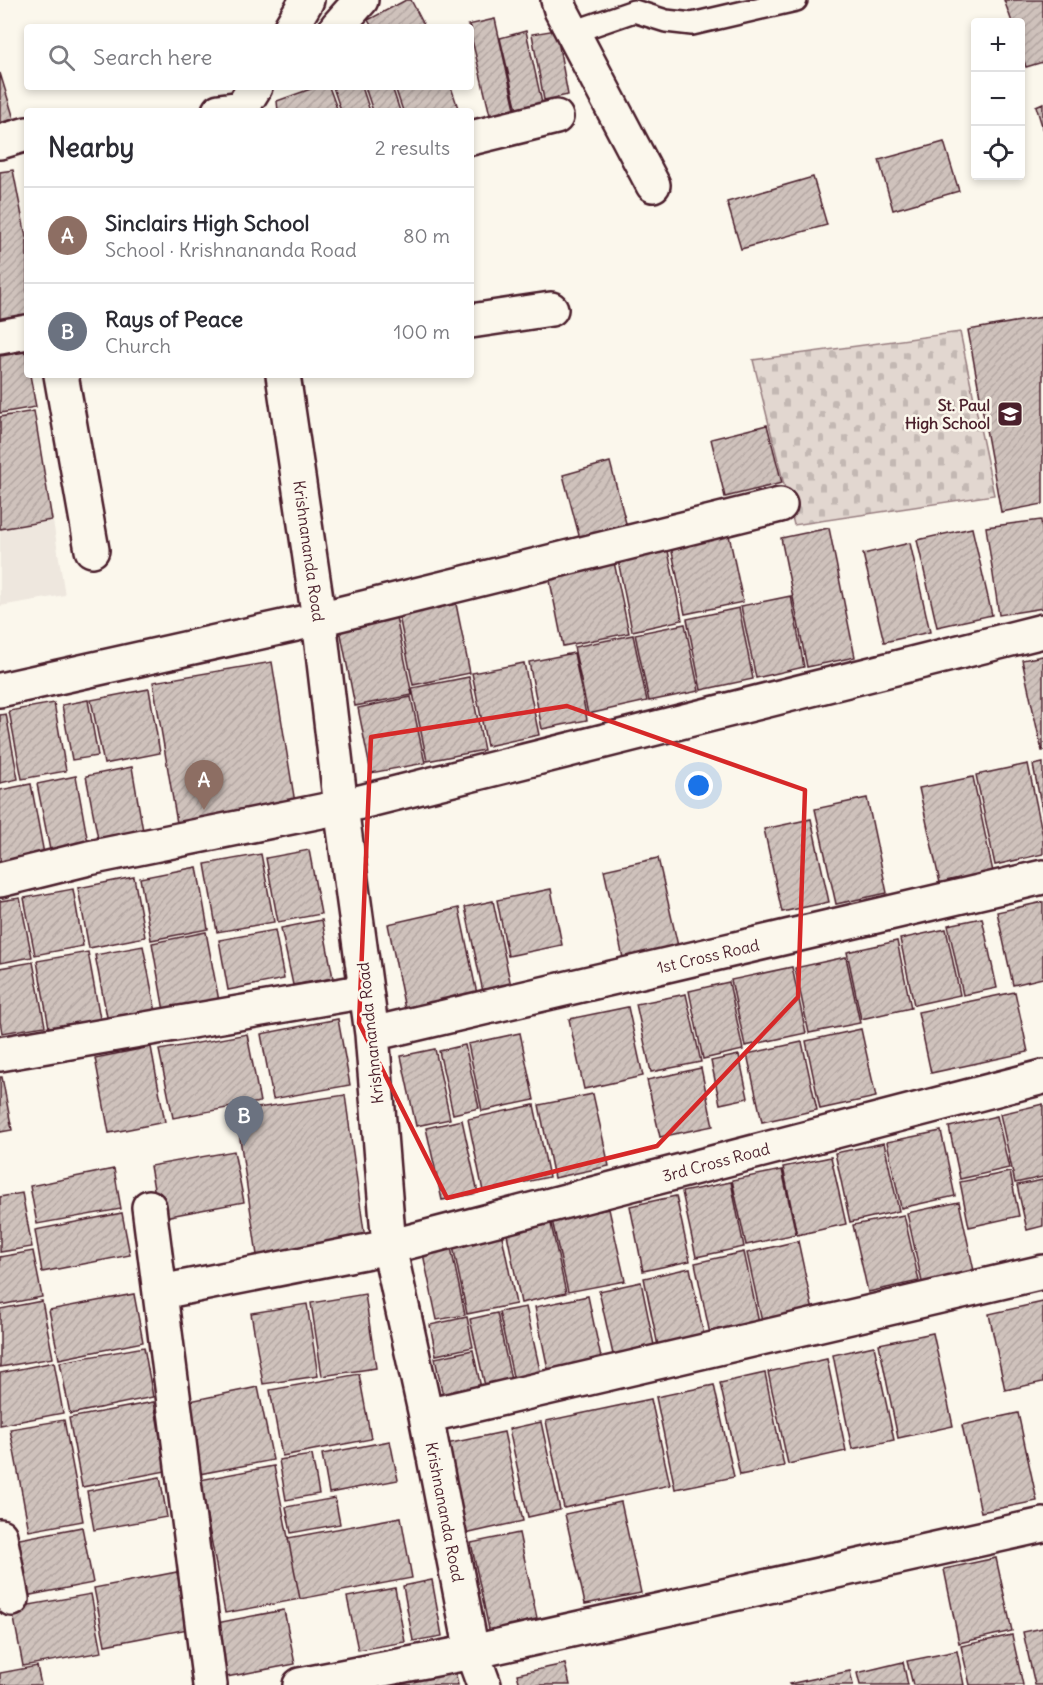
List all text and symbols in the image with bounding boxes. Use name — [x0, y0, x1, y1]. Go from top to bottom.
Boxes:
map controls — [971, 18, 1025, 180]
button: + — [971, 18, 1025, 72]
search box — [24, 24, 474, 90]
icon: search — [45, 41, 78, 74]
text: Search here — [93, 43, 212, 71]
button: − — [971, 72, 1025, 126]
button: locate — [971, 126, 1025, 180]
text: Nearby — [48, 131, 134, 164]
text: 2 results — [375, 135, 450, 160]
text: Sinclairs High School — [105, 209, 309, 237]
text: A — [61, 223, 74, 248]
text: 80 m — [403, 223, 450, 248]
text: School · Krishnananda Road — [105, 237, 357, 262]
text: Rays of Peace — [105, 305, 243, 333]
text: B — [61, 319, 74, 344]
text: 100 m — [393, 319, 450, 344]
text: Church — [105, 333, 171, 358]
place label: St. Paul High School — [905, 395, 990, 434]
school or university icon: St. Paul High School — [995, 399, 1025, 429]
street label: Krishnananda Road — [289, 479, 329, 623]
pin: A — [184, 760, 224, 810]
your location — [684, 771, 713, 800]
street label: 1st Cross Road — [655, 934, 761, 978]
street label: Krishnananda Road — [353, 961, 387, 1105]
pin: B — [224, 1096, 264, 1146]
street label: 3rd Cross Road — [660, 1138, 772, 1186]
street label: Krishnananda Road — [422, 1440, 468, 1584]

